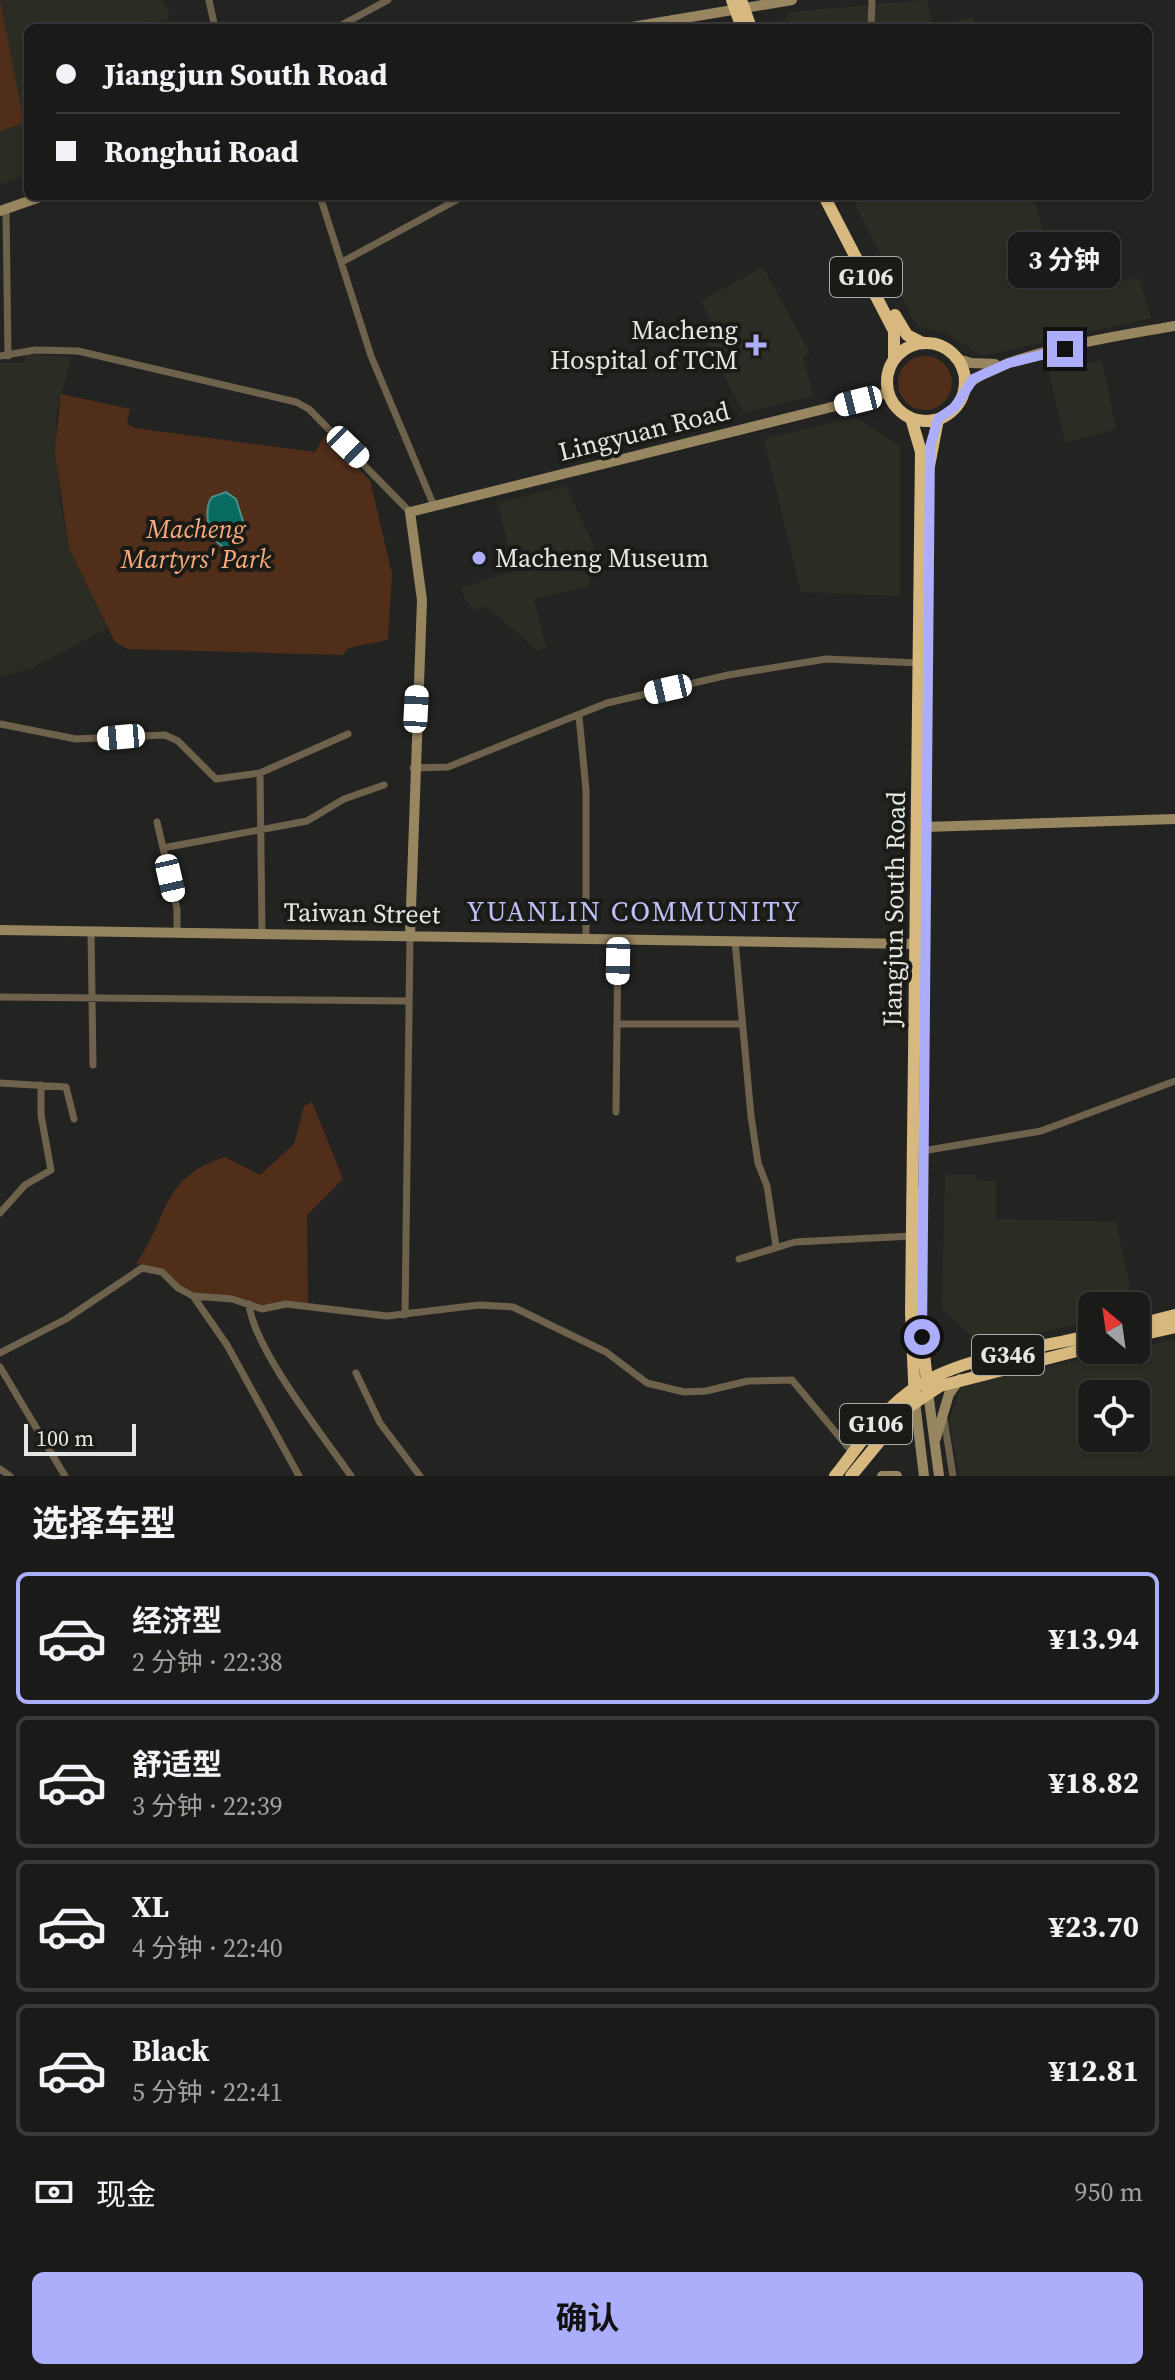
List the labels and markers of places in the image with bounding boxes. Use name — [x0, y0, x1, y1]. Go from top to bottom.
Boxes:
place label: Macheng Hospital of TCM — [550, 312, 738, 378]
marker: Macheng Hospital of TCM — [745, 334, 767, 356]
place label: Macheng Museum — [495, 540, 709, 576]
marker: Macheng Museum — [470, 549, 488, 567]

